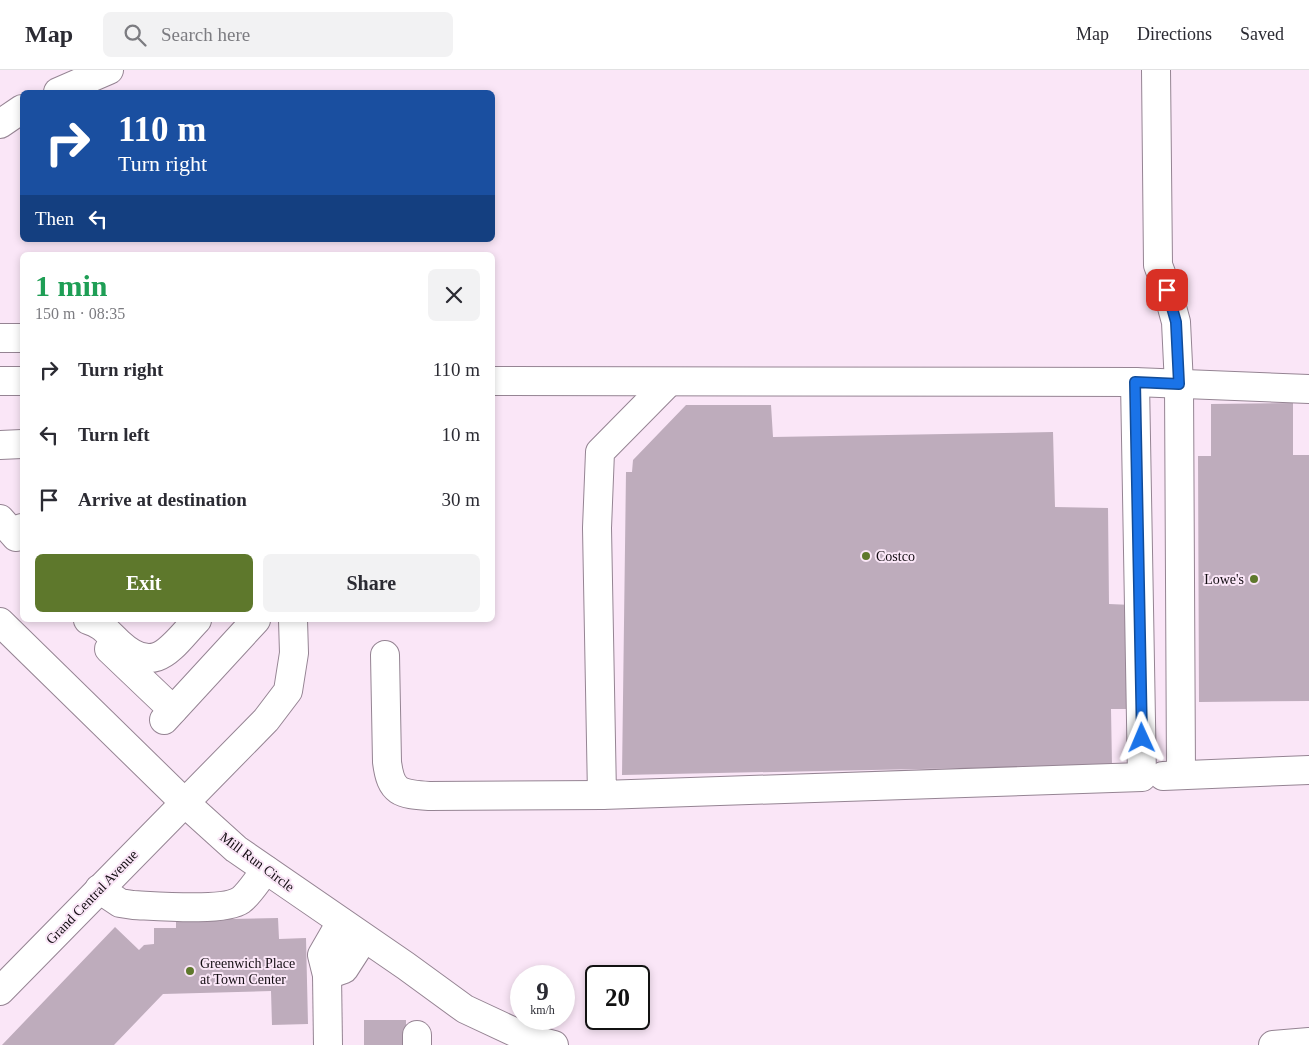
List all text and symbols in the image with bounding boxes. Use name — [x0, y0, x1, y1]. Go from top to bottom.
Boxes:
search box — [103, 12, 453, 57]
text: Map — [25, 21, 73, 47]
icon: search — [121, 21, 149, 49]
text: Search here — [161, 24, 250, 45]
text: Map — [1076, 24, 1109, 44]
text: Directions — [1137, 24, 1212, 44]
text: Saved — [1240, 24, 1284, 44]
icon: right — [35, 110, 100, 175]
text: 110 m — [118, 110, 206, 149]
text: Turn right — [118, 151, 207, 176]
icon: left — [84, 205, 112, 233]
text: Then — [35, 208, 74, 229]
text: 1 min — [35, 269, 108, 302]
button: close — [428, 269, 480, 321]
pin — [1146, 269, 1188, 311]
icon: arrive — [1153, 276, 1181, 304]
text: 150 m · 08:35 — [35, 305, 125, 322]
icon: right — [35, 356, 63, 384]
text: Turn right — [78, 359, 163, 380]
text: 110 m — [433, 359, 480, 380]
icon: left — [35, 421, 63, 449]
text: Turn left — [78, 424, 150, 445]
text: 10 m — [441, 424, 480, 445]
icon: arrive — [35, 486, 63, 514]
text: Arrive at destination — [78, 489, 247, 510]
text: 30 m — [441, 489, 480, 510]
place label: Costco — [876, 549, 915, 564]
marker: Costco — [860, 550, 872, 562]
button: Exit — [35, 554, 253, 612]
button: Share — [263, 554, 480, 612]
place label: Lowe's — [1204, 572, 1244, 587]
marker: Lowe's — [1248, 573, 1260, 585]
position arrow — [1115, 711, 1167, 763]
street label: Mill Run Circle — [217, 829, 297, 895]
street label: Grand Central Avenue — [43, 847, 141, 947]
place label: Greenwich Place at Town Center — [200, 956, 295, 987]
marker: Greenwich Place at Town Center — [184, 965, 196, 977]
speed limit sign: 20 — [585, 965, 650, 1030]
text: 9 — [536, 978, 549, 1005]
text: km/h — [530, 1003, 555, 1017]

